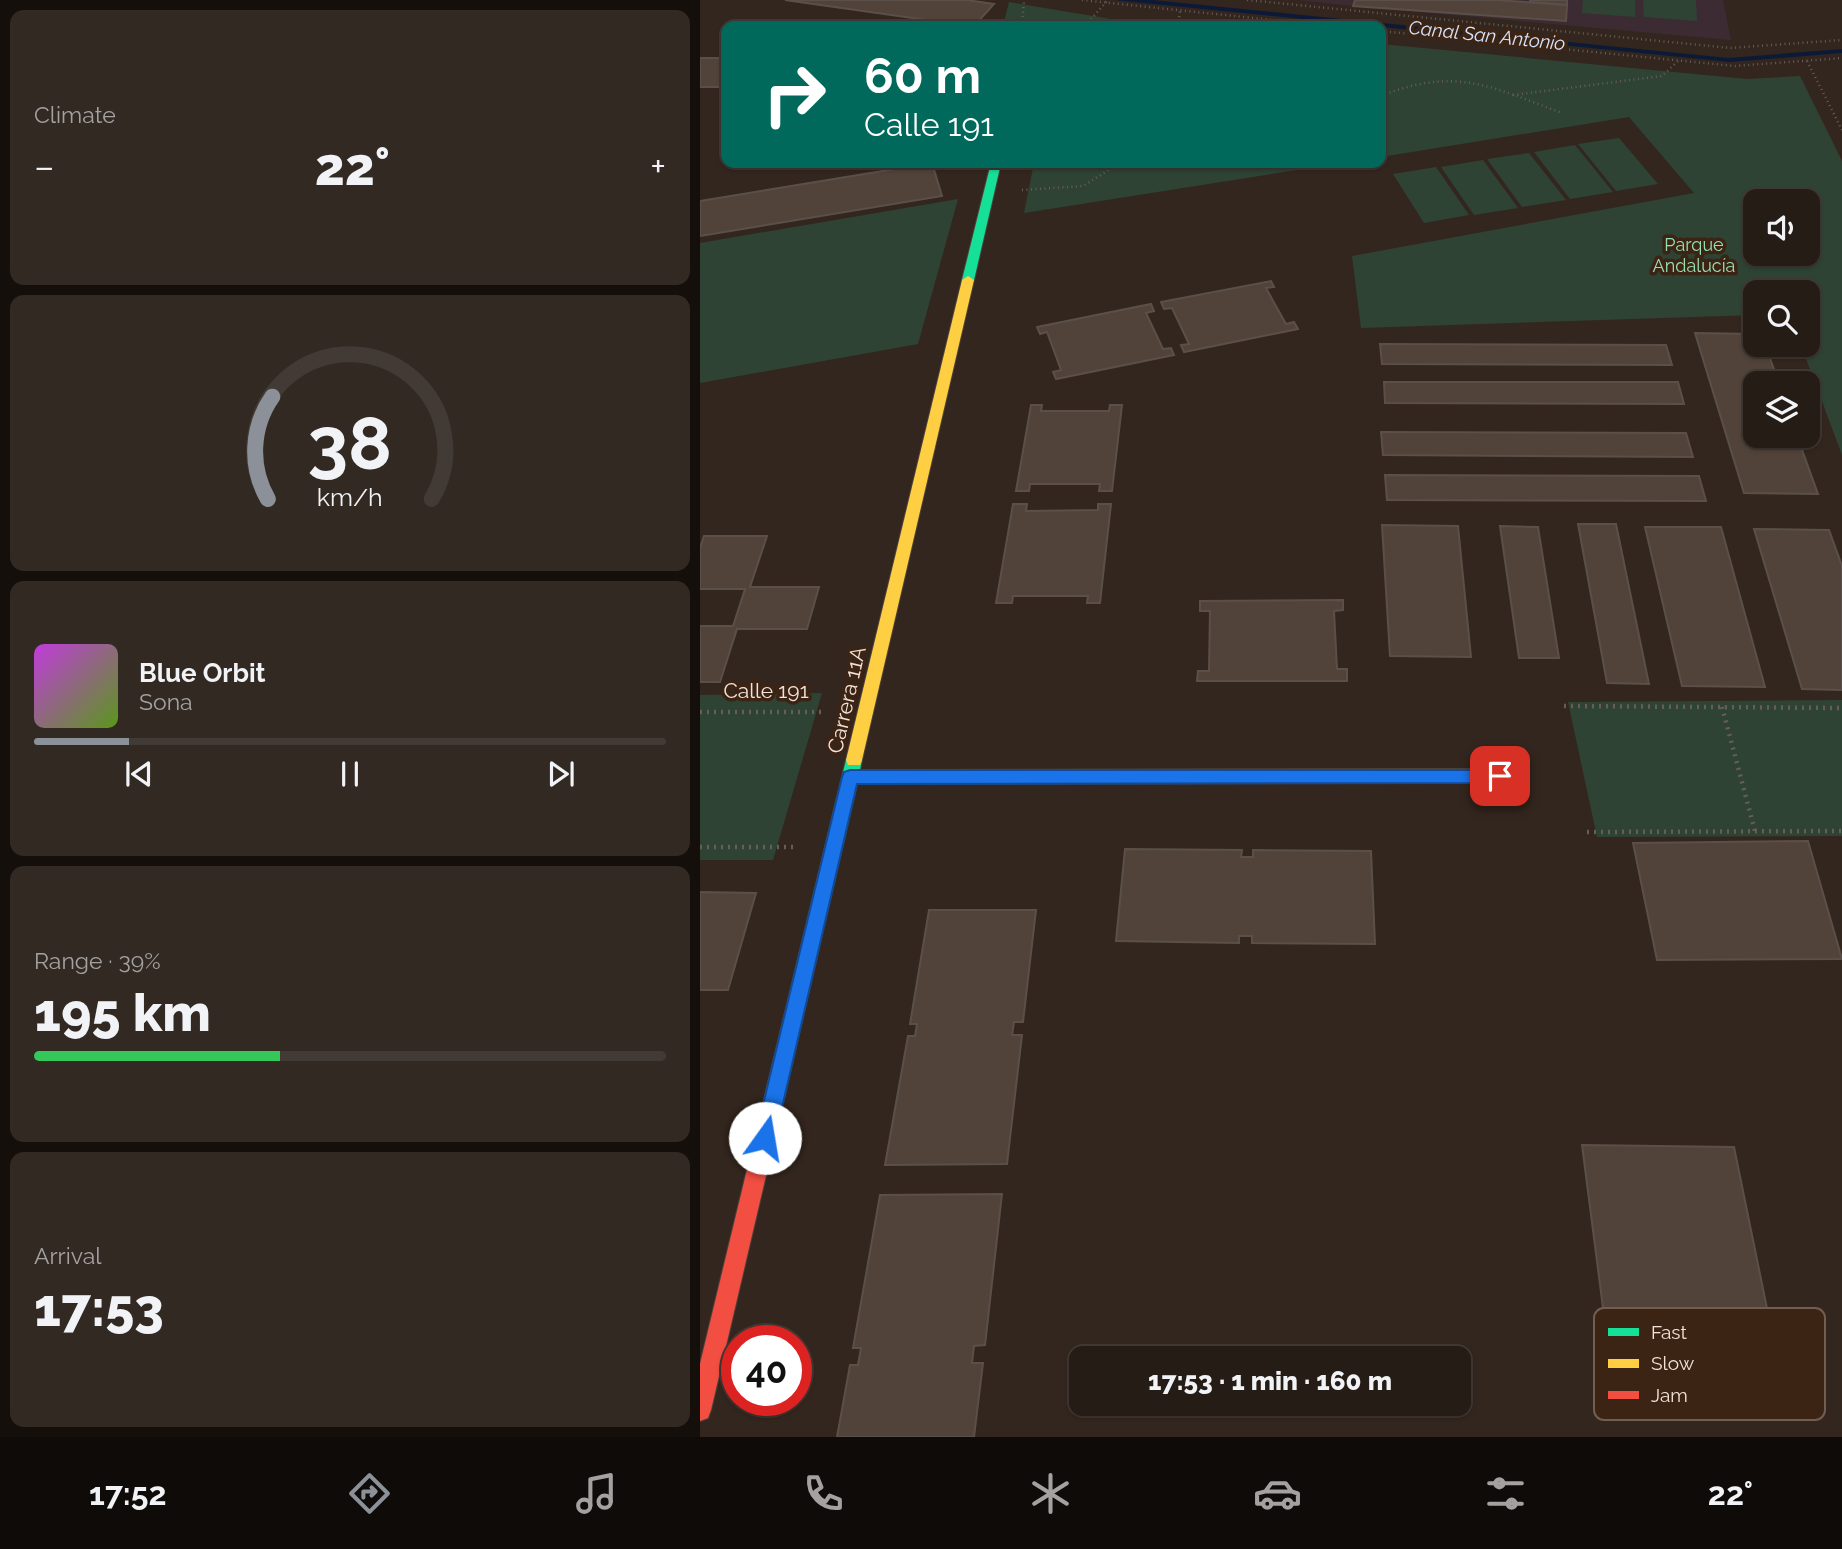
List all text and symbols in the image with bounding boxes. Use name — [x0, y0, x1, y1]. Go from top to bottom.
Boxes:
water label: Canal San Antonio — [1407, 16, 1567, 54]
text: 60 m — [864, 47, 981, 104]
icon: right — [749, 49, 840, 140]
text: Climate — [34, 101, 116, 128]
text: Calle 191 — [864, 106, 994, 143]
text: 22° — [315, 136, 390, 197]
text: − — [34, 144, 54, 189]
text: + — [650, 144, 666, 189]
map controls — [1743, 189, 1820, 448]
button: sound — [1743, 189, 1820, 266]
park label: Parque Andalucía — [1653, 234, 1735, 276]
button: search — [1743, 280, 1820, 357]
button: layers — [1743, 371, 1820, 448]
text: 38 — [308, 402, 392, 487]
text: km/h — [317, 482, 383, 512]
street label: Carrera 11A — [822, 644, 871, 756]
text: Blue Orbit — [139, 658, 266, 688]
street label: Calle 191 — [723, 678, 809, 703]
text: Sona — [139, 688, 193, 715]
pin — [1470, 746, 1530, 806]
icon: previous — [120, 755, 158, 793]
icon: pause — [331, 755, 369, 793]
icon: next — [542, 755, 580, 793]
icon: arrive — [1481, 757, 1519, 795]
text: Range · 39% — [34, 947, 161, 974]
text: 195 km — [34, 982, 211, 1043]
position arrow — [728, 1101, 802, 1175]
text: Arrival — [34, 1242, 101, 1269]
text: 17:53 — [34, 1277, 164, 1338]
legend — [1594, 1308, 1825, 1420]
text: Fast — [1651, 1321, 1687, 1343]
speed limit sign: 40 — [721, 1325, 812, 1416]
text: Slow — [1651, 1352, 1695, 1374]
text: 17:53 · 1 min · 160 m — [1148, 1366, 1392, 1396]
text: Jam — [1651, 1384, 1688, 1406]
icon: directions — [345, 1469, 394, 1518]
icon: music — [572, 1469, 621, 1518]
icon: phone — [799, 1469, 848, 1518]
icon: climate — [1026, 1469, 1075, 1518]
icon: car — [1253, 1469, 1302, 1518]
icon: filters — [1481, 1469, 1530, 1518]
text: 17:52 — [89, 1475, 167, 1512]
text: 22° — [1708, 1475, 1753, 1512]

